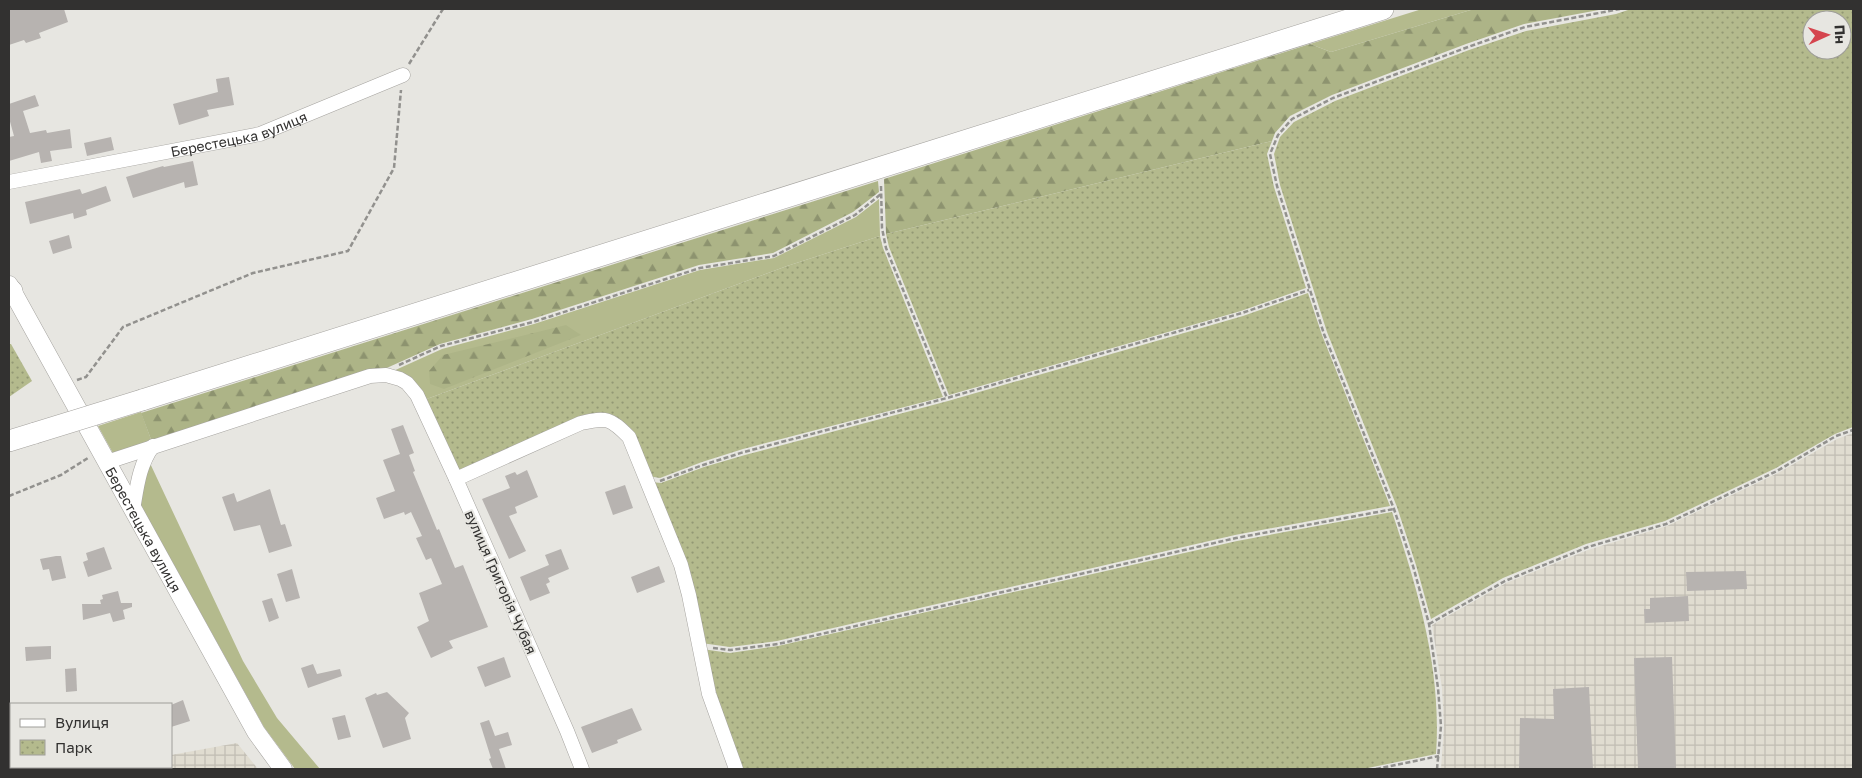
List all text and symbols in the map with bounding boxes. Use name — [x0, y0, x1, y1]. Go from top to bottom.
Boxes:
north arrow — [1802, 10, 1852, 60]
text: Пн — [1831, 24, 1849, 44]
street label: Берестецька вулиця — [169, 107, 309, 159]
street label: Берестецька вулиця — [102, 463, 185, 595]
street label: вулиця Григорія Чубая — [462, 507, 540, 657]
legend — [10, 703, 172, 768]
text: Вулиця — [55, 713, 109, 731]
text: Парк — [55, 738, 93, 756]

